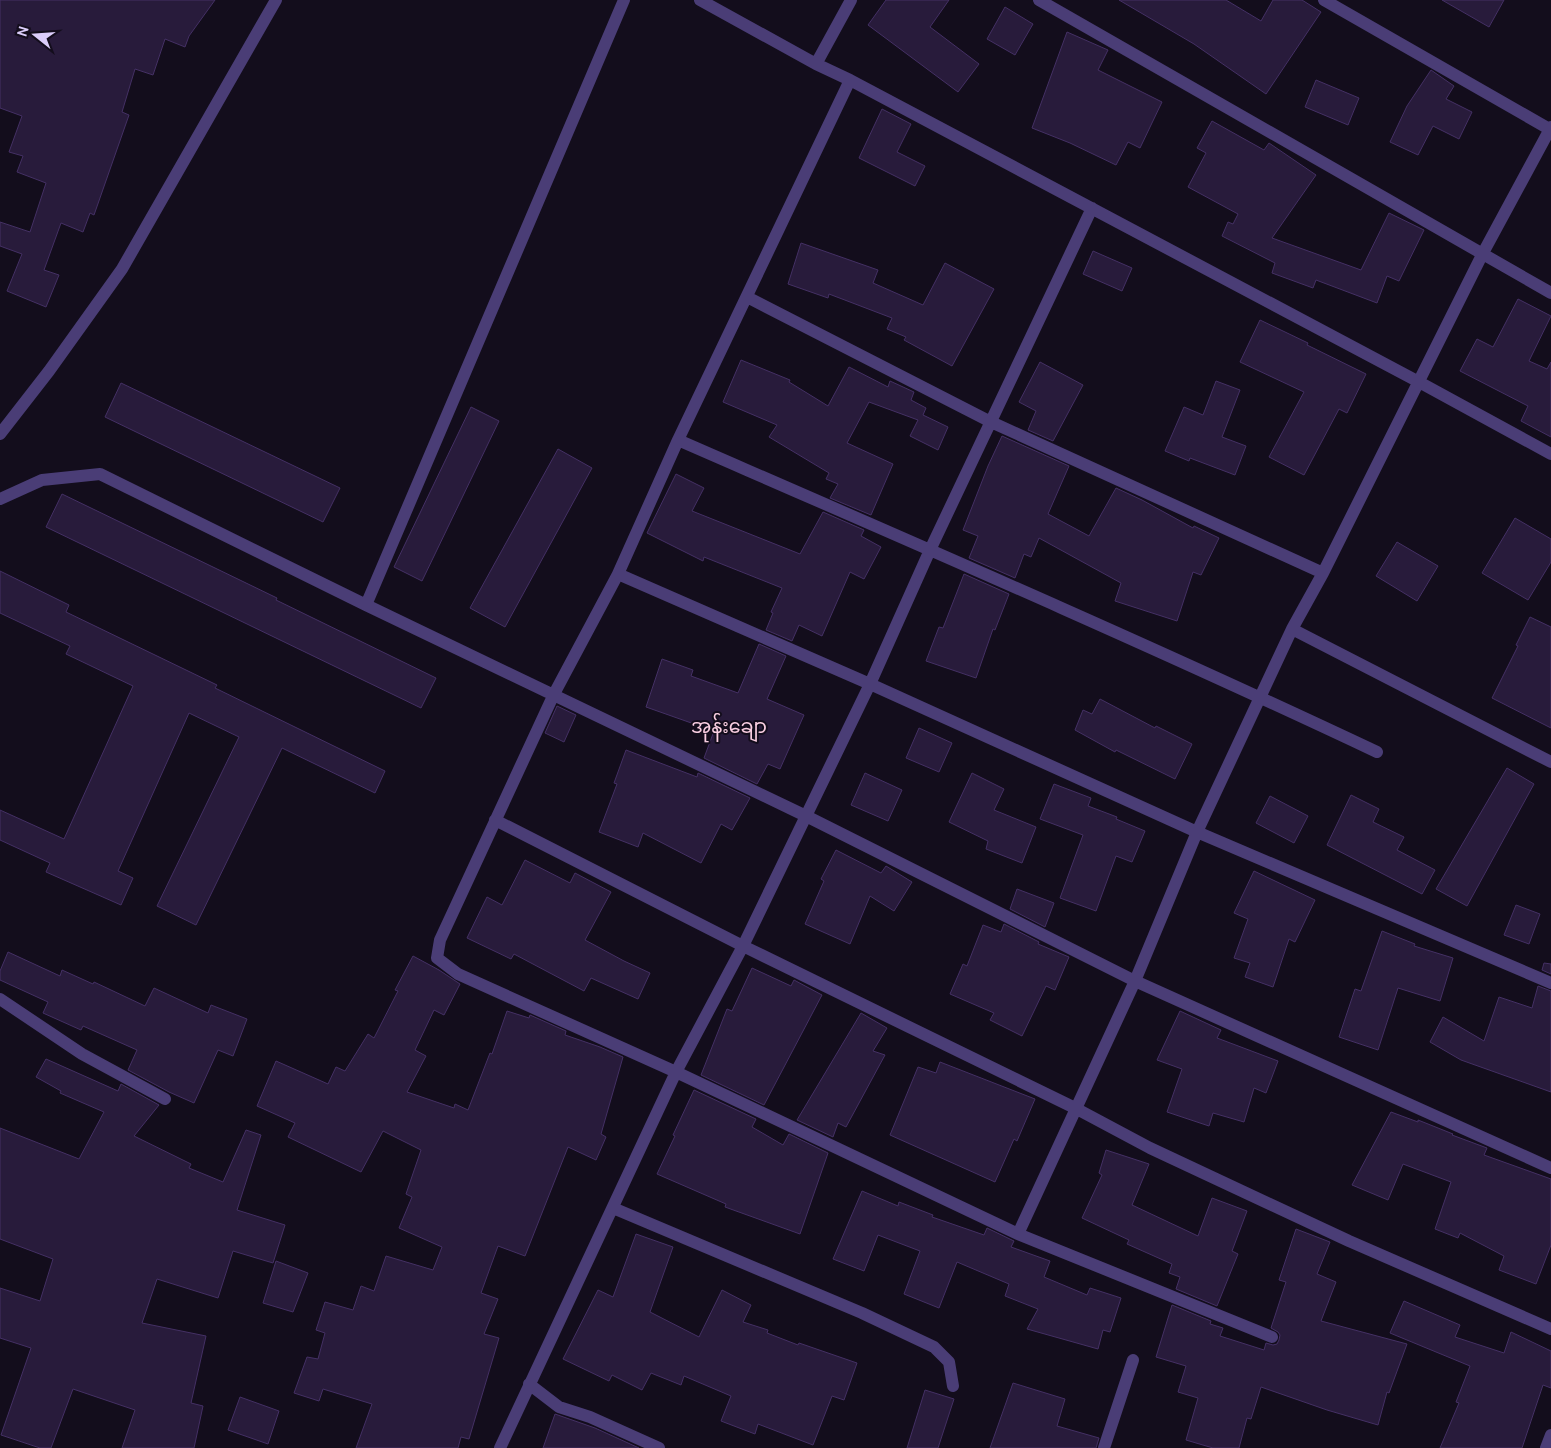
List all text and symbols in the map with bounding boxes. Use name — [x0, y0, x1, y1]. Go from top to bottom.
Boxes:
north arrow — [10, 10, 60, 60]
text: N — [13, 24, 33, 39]
district label: အုန်းချော — [691, 712, 767, 743]

